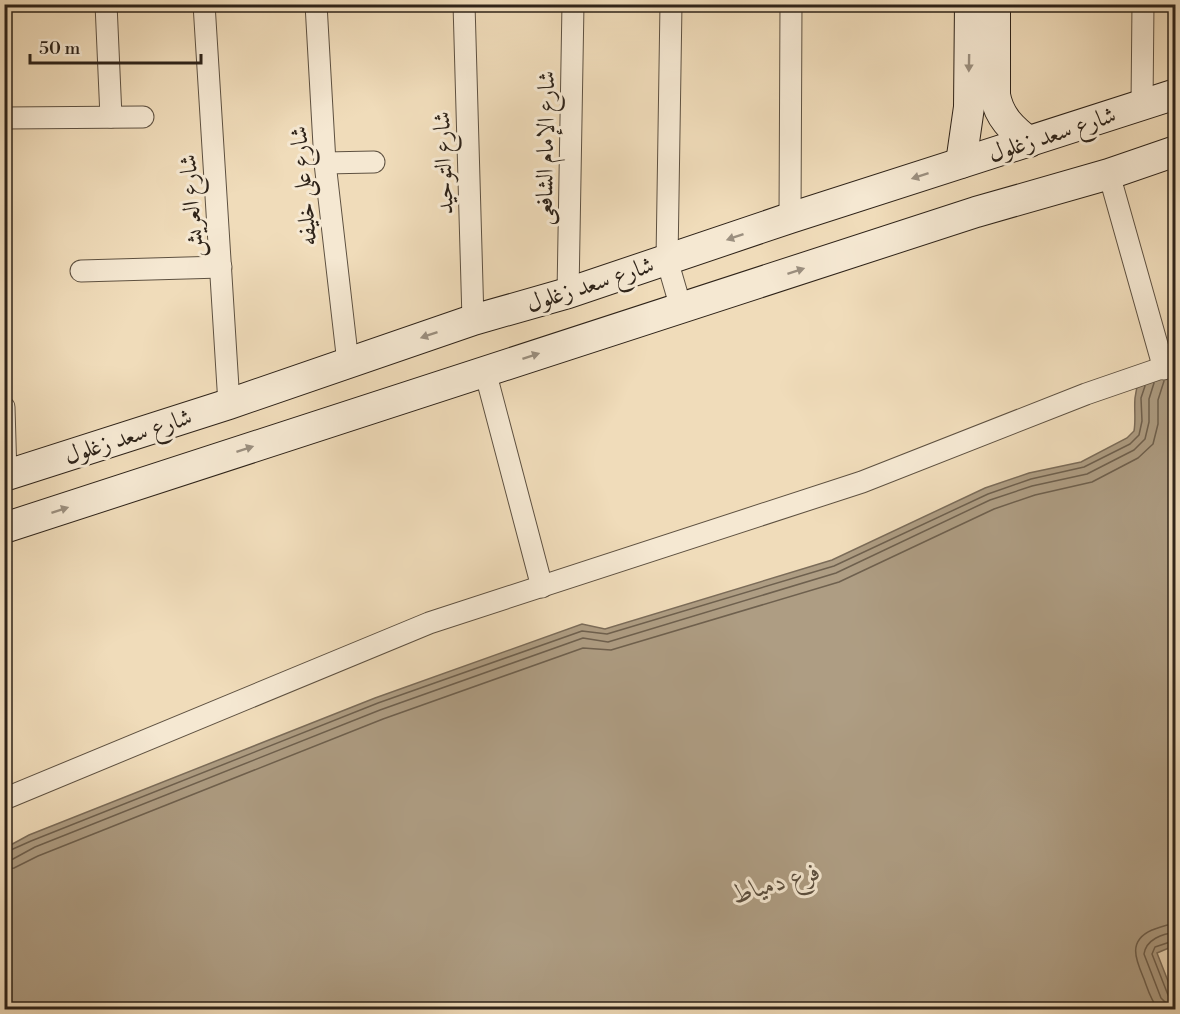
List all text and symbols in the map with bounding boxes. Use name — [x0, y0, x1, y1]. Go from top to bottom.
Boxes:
scale bar — [30, 27, 201, 65]
text: 50 m — [39, 37, 81, 60]
one-way arrow — [964, 53, 974, 72]
street label: شارع الإمام الشافعى — [530, 70, 567, 226]
street label: شارع سعد زغلول — [985, 100, 1121, 173]
street label: شارع التوحيد — [427, 111, 465, 215]
street label: شارع على خليفه — [284, 124, 328, 247]
street label: شارع العريش — [173, 153, 215, 259]
one-way arrow — [911, 172, 929, 182]
one-way arrow — [726, 233, 744, 242]
street label: شارع سعد زغلول — [523, 250, 659, 323]
one-way arrow — [787, 265, 805, 275]
one-way arrow — [420, 331, 438, 341]
one-way arrow — [522, 351, 540, 361]
street label: شارع سعد زغلول — [61, 402, 197, 475]
one-way arrow — [236, 444, 254, 454]
one-way arrow — [51, 505, 69, 515]
water label: فرع دمياط — [728, 855, 826, 916]

